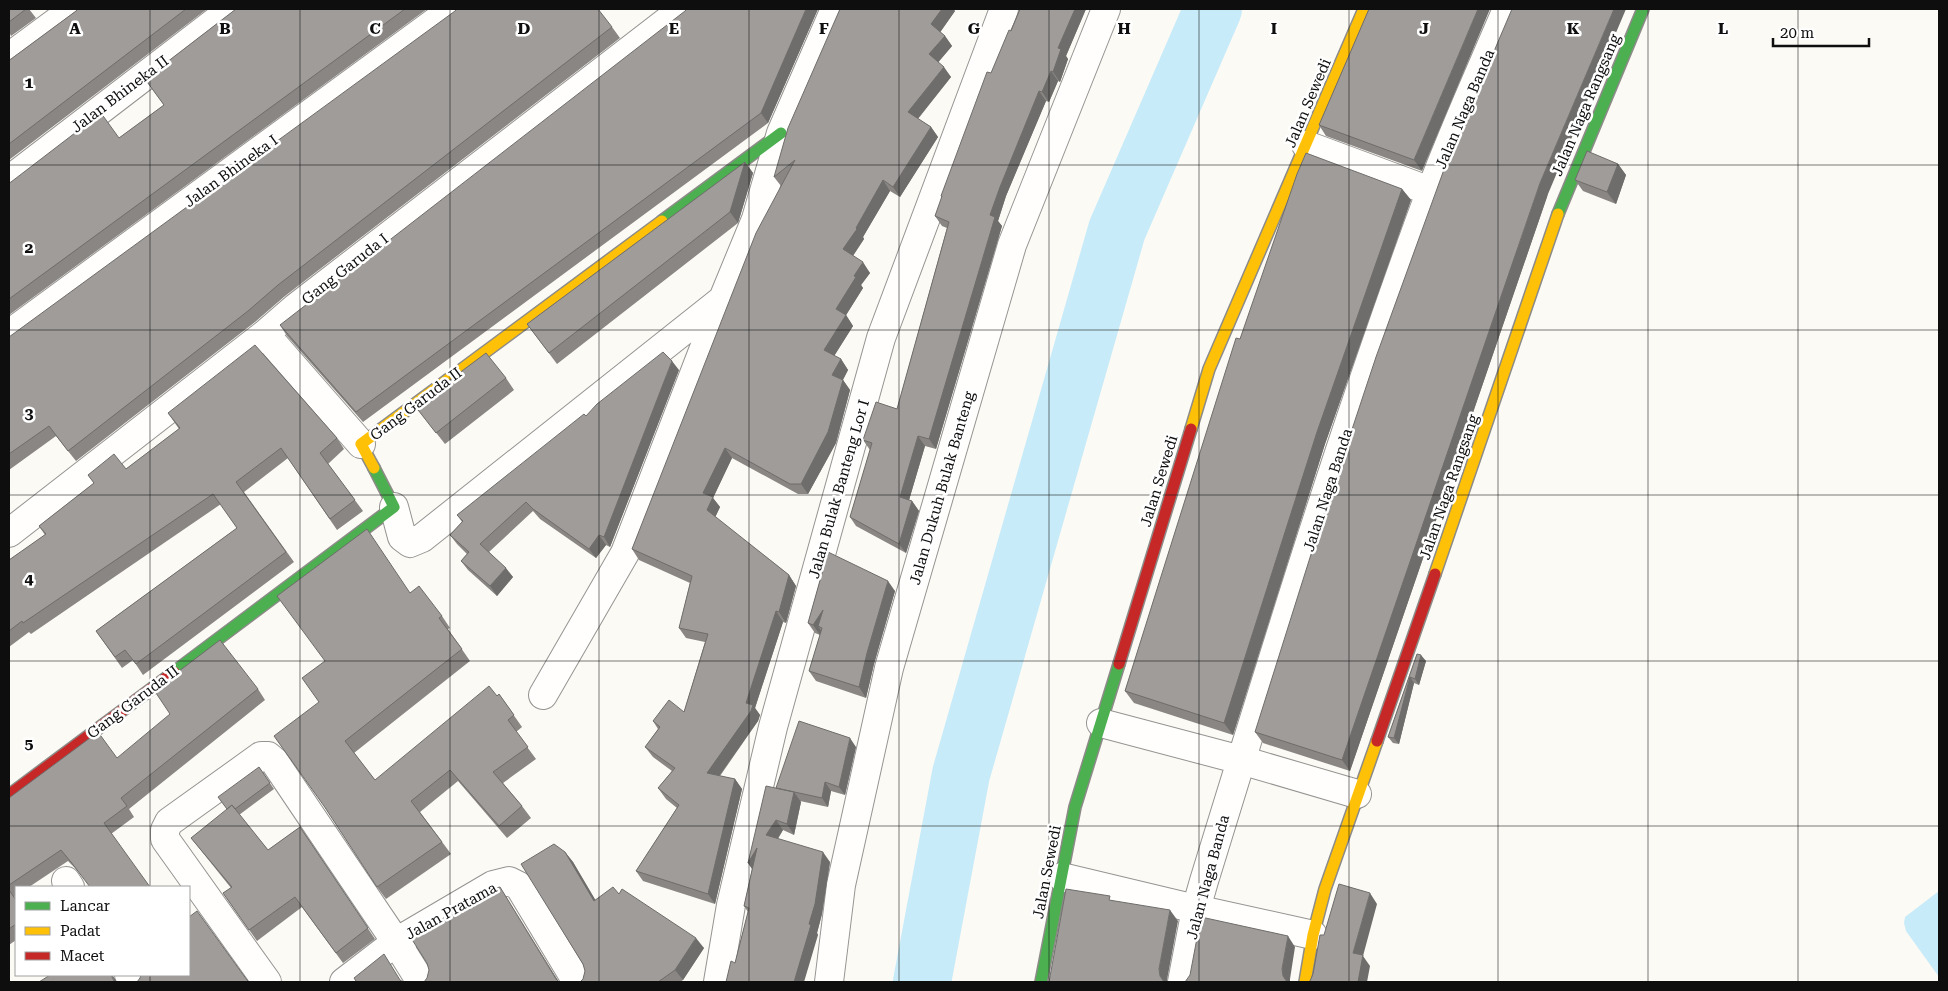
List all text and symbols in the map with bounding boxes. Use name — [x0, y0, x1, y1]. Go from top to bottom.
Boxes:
scale bar — [1773, 15, 1869, 47]
text: A — [69, 19, 81, 38]
text: B — [219, 19, 231, 38]
text: C — [369, 19, 381, 38]
text: D — [518, 19, 531, 38]
text: E — [669, 19, 679, 38]
text: F — [819, 19, 829, 38]
text: G — [968, 19, 981, 38]
text: H — [1117, 19, 1131, 38]
text: I — [1271, 19, 1277, 38]
text: J — [1419, 19, 1429, 38]
text: K — [1567, 19, 1580, 38]
text: L — [1718, 19, 1728, 38]
text: 20 m — [1780, 24, 1815, 42]
street label: Jalan Naga Rangsang — [1548, 31, 1624, 179]
street label: Jalan Naga Banda — [1432, 47, 1498, 171]
street label: Jalan Bhineka II — [68, 52, 172, 136]
street label: Jalan Sewedi — [1281, 56, 1335, 150]
text: 1 — [25, 73, 34, 92]
street label: Jalan Bhineka I — [181, 131, 281, 211]
street label: Gang Garuda I — [298, 230, 392, 308]
text: 2 — [25, 238, 34, 257]
street label: Gang Garuda II — [367, 364, 465, 444]
street label: Jalan Dukuh Bulak Banteng — [906, 389, 978, 587]
street label: Jalan Bulak Banteng Lor I — [805, 397, 873, 581]
text: 3 — [25, 404, 34, 423]
street label: Jalan Naga Rangsang — [1416, 412, 1482, 562]
street label: Jalan Naga Banda — [1300, 426, 1356, 554]
street label: Jalan Sewedi — [1137, 433, 1182, 529]
text: 4 — [25, 569, 34, 588]
street label: Gang Garuda II — [84, 662, 182, 742]
text: 5 — [25, 734, 34, 753]
street label: Jalan Naga Banda — [1183, 813, 1233, 941]
street label: Jalan Sewedi — [1029, 823, 1065, 920]
street label: Jalan Pratama — [402, 878, 500, 944]
legend — [15, 886, 190, 976]
text: Lancar — [60, 897, 110, 915]
text: Padat — [60, 922, 101, 940]
text: Macet — [60, 947, 105, 965]

